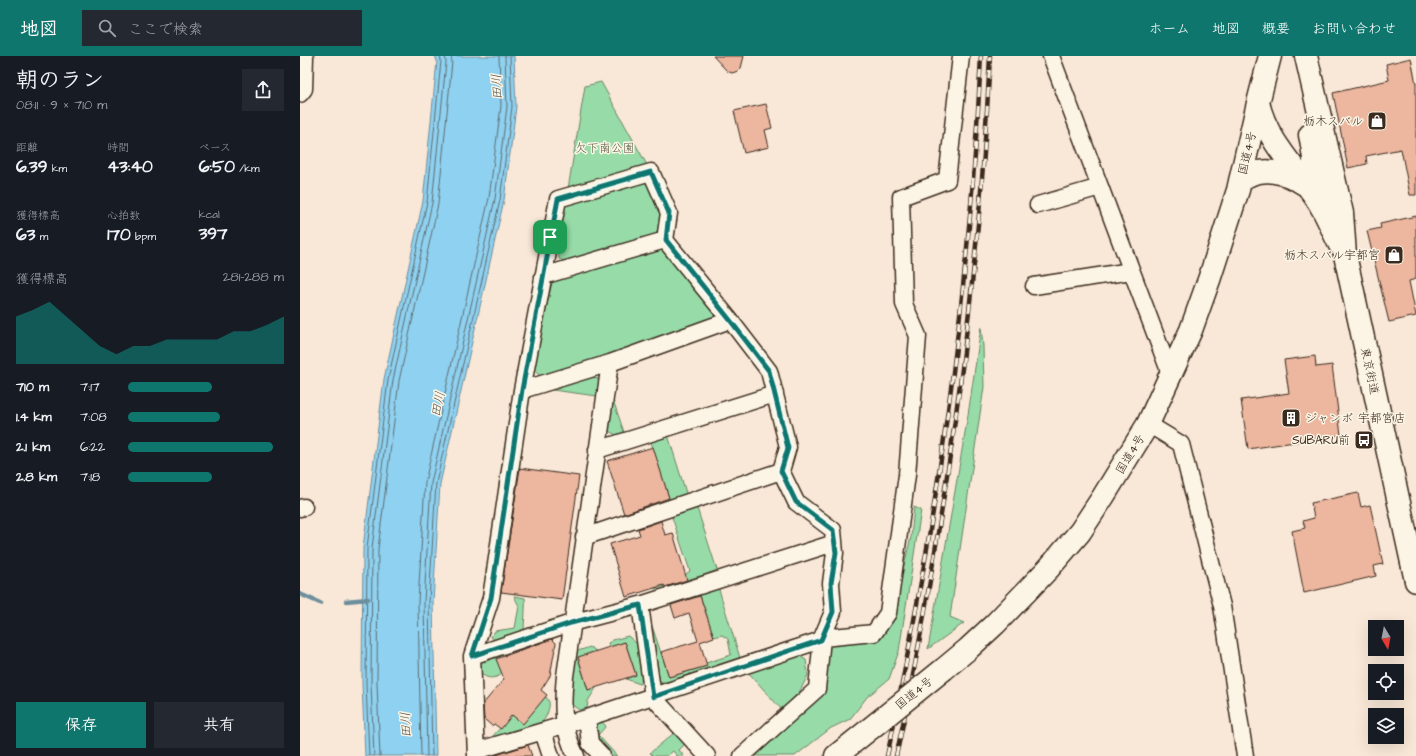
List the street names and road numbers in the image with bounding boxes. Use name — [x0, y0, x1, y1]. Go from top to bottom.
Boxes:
street label: 国道4号 — [1234, 130, 1261, 177]
street label: 東京街道 — [1356, 346, 1383, 396]
street label: 国道4号 — [1112, 431, 1149, 478]
street label: 国道4号 — [892, 673, 937, 714]

